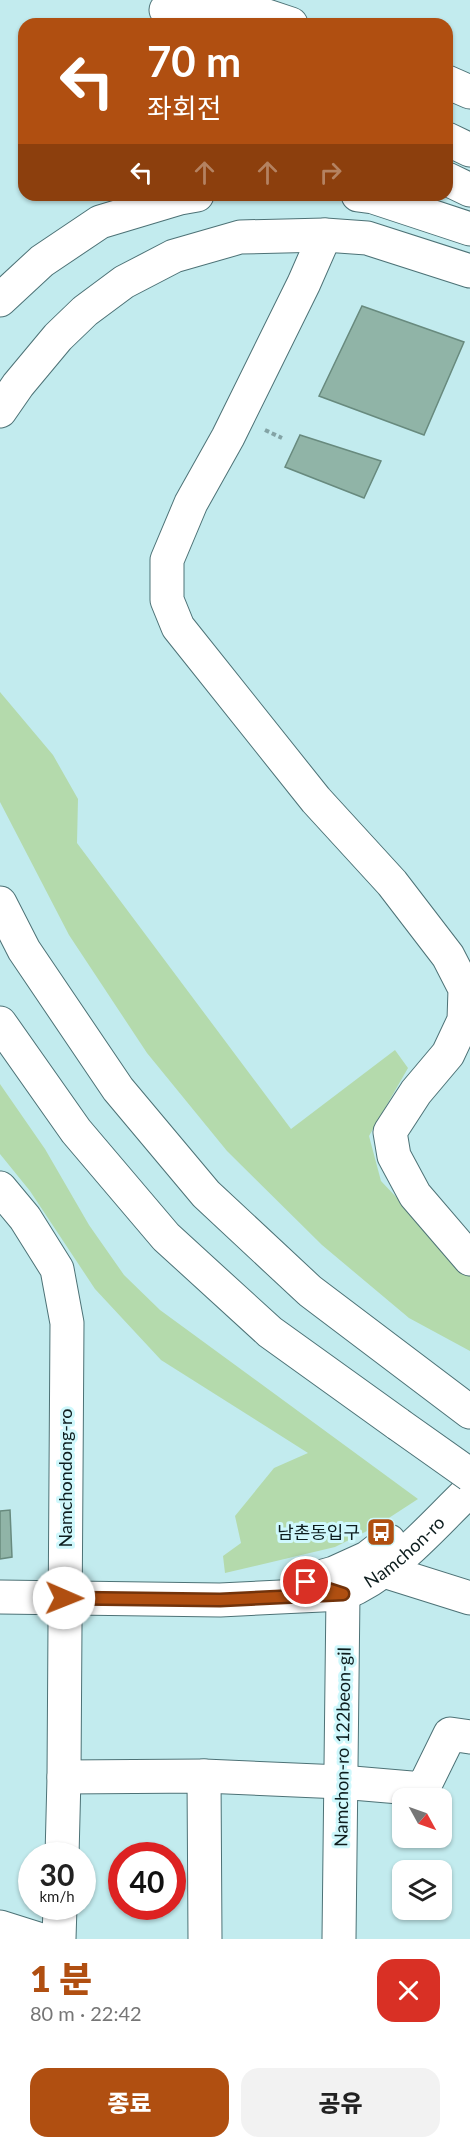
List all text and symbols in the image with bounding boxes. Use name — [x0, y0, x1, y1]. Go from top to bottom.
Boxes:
text: 70 m — [147, 36, 241, 86]
icon: left — [48, 42, 126, 120]
text: 좌회전 — [147, 91, 222, 124]
icon: left — [125, 156, 158, 189]
icon: ahead — [188, 156, 221, 189]
icon: ahead — [251, 156, 284, 189]
icon: right — [314, 156, 347, 189]
street label: Namchondong-ro — [54, 1409, 76, 1547]
street label: Namchon-ro — [360, 1511, 449, 1592]
bus stop icon: 남촌동입구 — [365, 1516, 397, 1548]
place label: 남촌동입구 — [277, 1521, 360, 1543]
pin — [280, 1556, 331, 1607]
icon: arrive — [289, 1565, 322, 1598]
position arrow — [32, 1566, 96, 1630]
street label: Namchon-ro 122beon-gil — [329, 1647, 355, 1847]
north arrow — [392, 1788, 452, 1848]
map controls — [392, 1788, 452, 1920]
speed limit sign: 40 — [108, 1842, 186, 1920]
text: 30 — [40, 1856, 74, 1892]
button: layers — [392, 1860, 452, 1920]
text: km/h — [39, 1887, 75, 1905]
text: 1 분 — [30, 1956, 92, 2000]
button: close — [377, 1959, 440, 2022]
text: 80 m · 22:42 — [30, 2001, 142, 2025]
button: 종료 — [30, 2068, 229, 2137]
button: 공유 — [241, 2068, 440, 2137]

